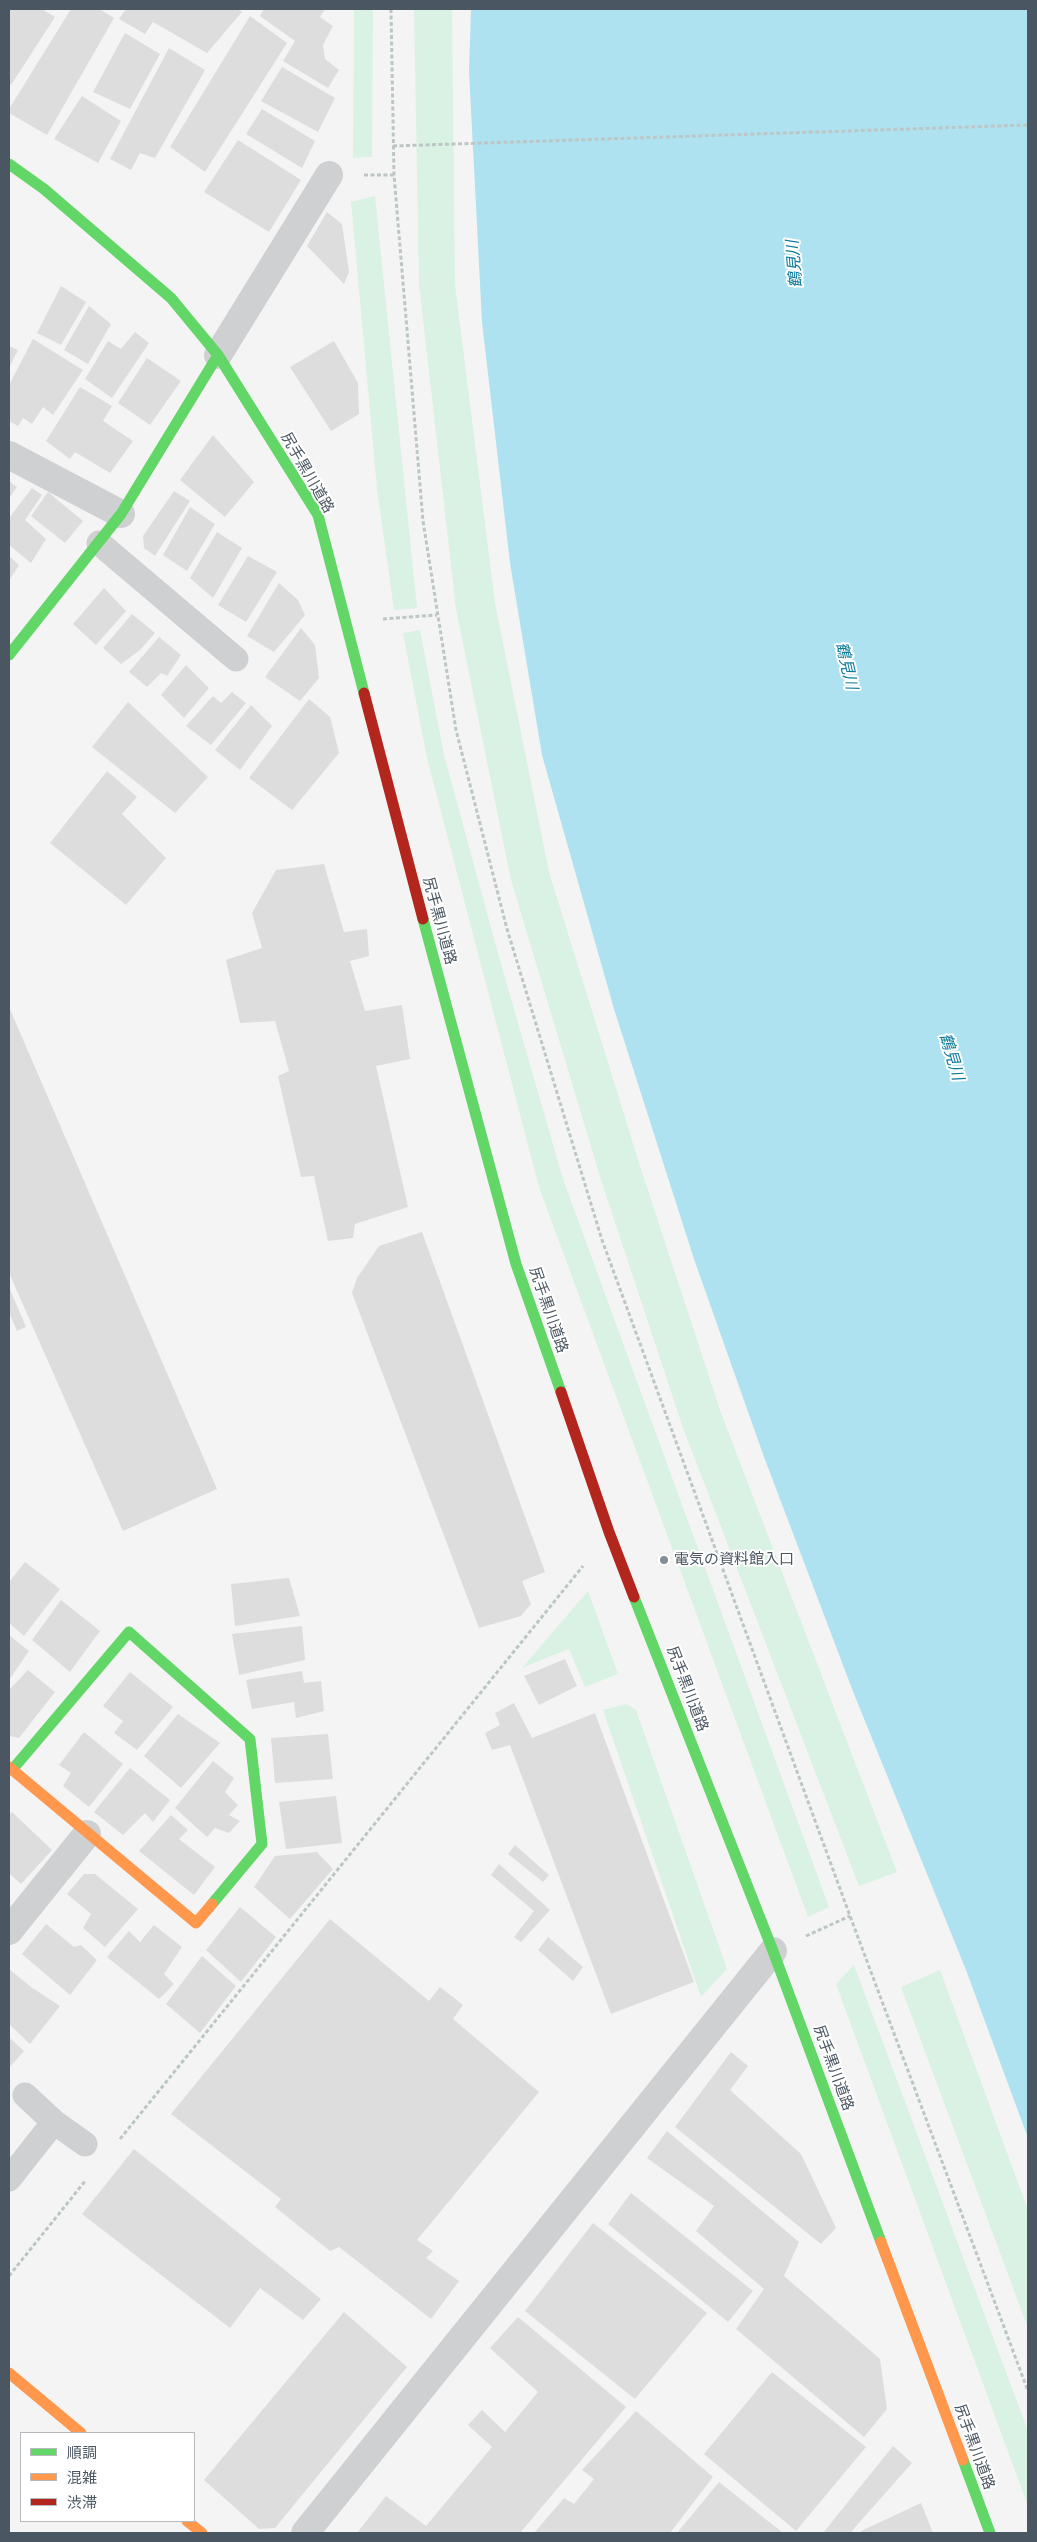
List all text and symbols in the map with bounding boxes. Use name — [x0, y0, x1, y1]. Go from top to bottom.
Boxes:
water label: 鶴見川 — [783, 239, 807, 289]
street label: 尻手黒川道路 — [277, 430, 337, 516]
water label: 鶴見川 — [831, 640, 861, 692]
street label: 尻手黒川道路 — [419, 875, 459, 967]
water label: 鶴見川 — [935, 1031, 967, 1083]
street label: 尻手黒川道路 — [525, 1265, 571, 1355]
place label: 電気の資料館入口 — [674, 1551, 794, 1569]
marker: 電気の資料館入口 — [658, 1554, 670, 1566]
street label: 尻手黒川道路 — [662, 1644, 712, 1734]
street label: 尻手黒川道路 — [809, 2023, 857, 2113]
street label: 尻手黒川道路 — [950, 2402, 998, 2492]
legend — [20, 2432, 195, 2522]
text: 順調 — [67, 2444, 97, 2462]
text: 混雑 — [67, 2469, 97, 2487]
text: 渋滞 — [67, 2494, 97, 2512]

